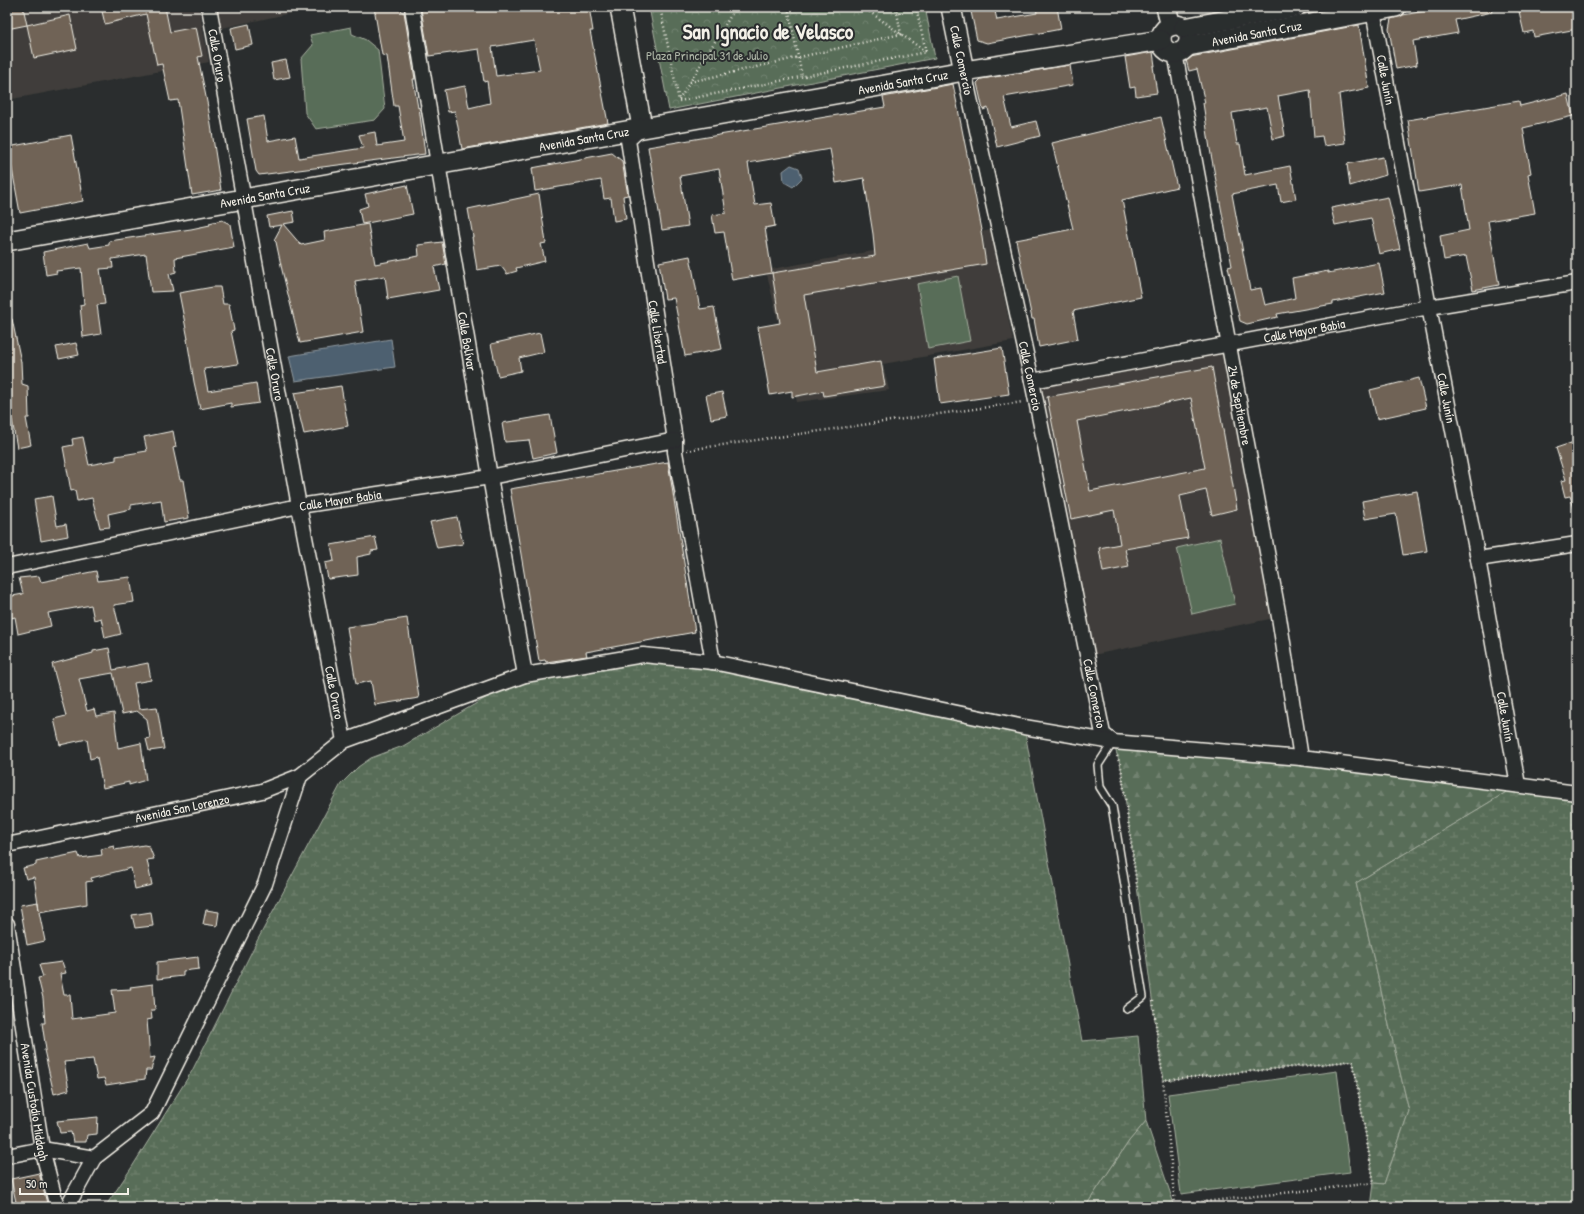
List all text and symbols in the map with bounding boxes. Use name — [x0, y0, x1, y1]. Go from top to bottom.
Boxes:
street label: Avenida Santa Cruz — [1210, 16, 1304, 50]
district label: San Ignacio de Velasco — [683, 17, 854, 47]
street label: Calle Comercio — [946, 24, 978, 96]
street label: Calle Oruro — [204, 27, 231, 83]
park label: Plaza Principal 31 de Julio — [646, 46, 768, 64]
street label: Calle Junín — [1372, 53, 1400, 106]
street label: Avenida Santa Cruz — [856, 65, 950, 99]
street label: Avenida Santa Cruz — [537, 122, 631, 155]
street label: Avenida Santa Cruz — [218, 178, 312, 212]
street label: Calle Libertad — [644, 299, 672, 365]
street label: Calle Bolívar — [454, 311, 481, 372]
street label: Calle Mayor Babia — [1262, 314, 1347, 347]
street label: Calle Comercio — [1014, 339, 1047, 412]
street label: Calle Oruro — [262, 346, 289, 402]
street label: 24 de Septiembre — [1224, 364, 1256, 447]
street label: Calle Junín — [1433, 371, 1460, 425]
street label: Calle Mayor Babia — [298, 485, 382, 515]
street label: Calle Comercio — [1079, 657, 1111, 730]
street label: Calle Oruro — [321, 664, 349, 721]
street label: Calle Junín — [1493, 690, 1519, 743]
street label: Avenida San Lorenzo — [133, 789, 231, 827]
street label: Avenida Custodio Middagh — [17, 1042, 54, 1163]
scale bar — [20, 1170, 128, 1196]
text: 50 m — [26, 1175, 47, 1192]

